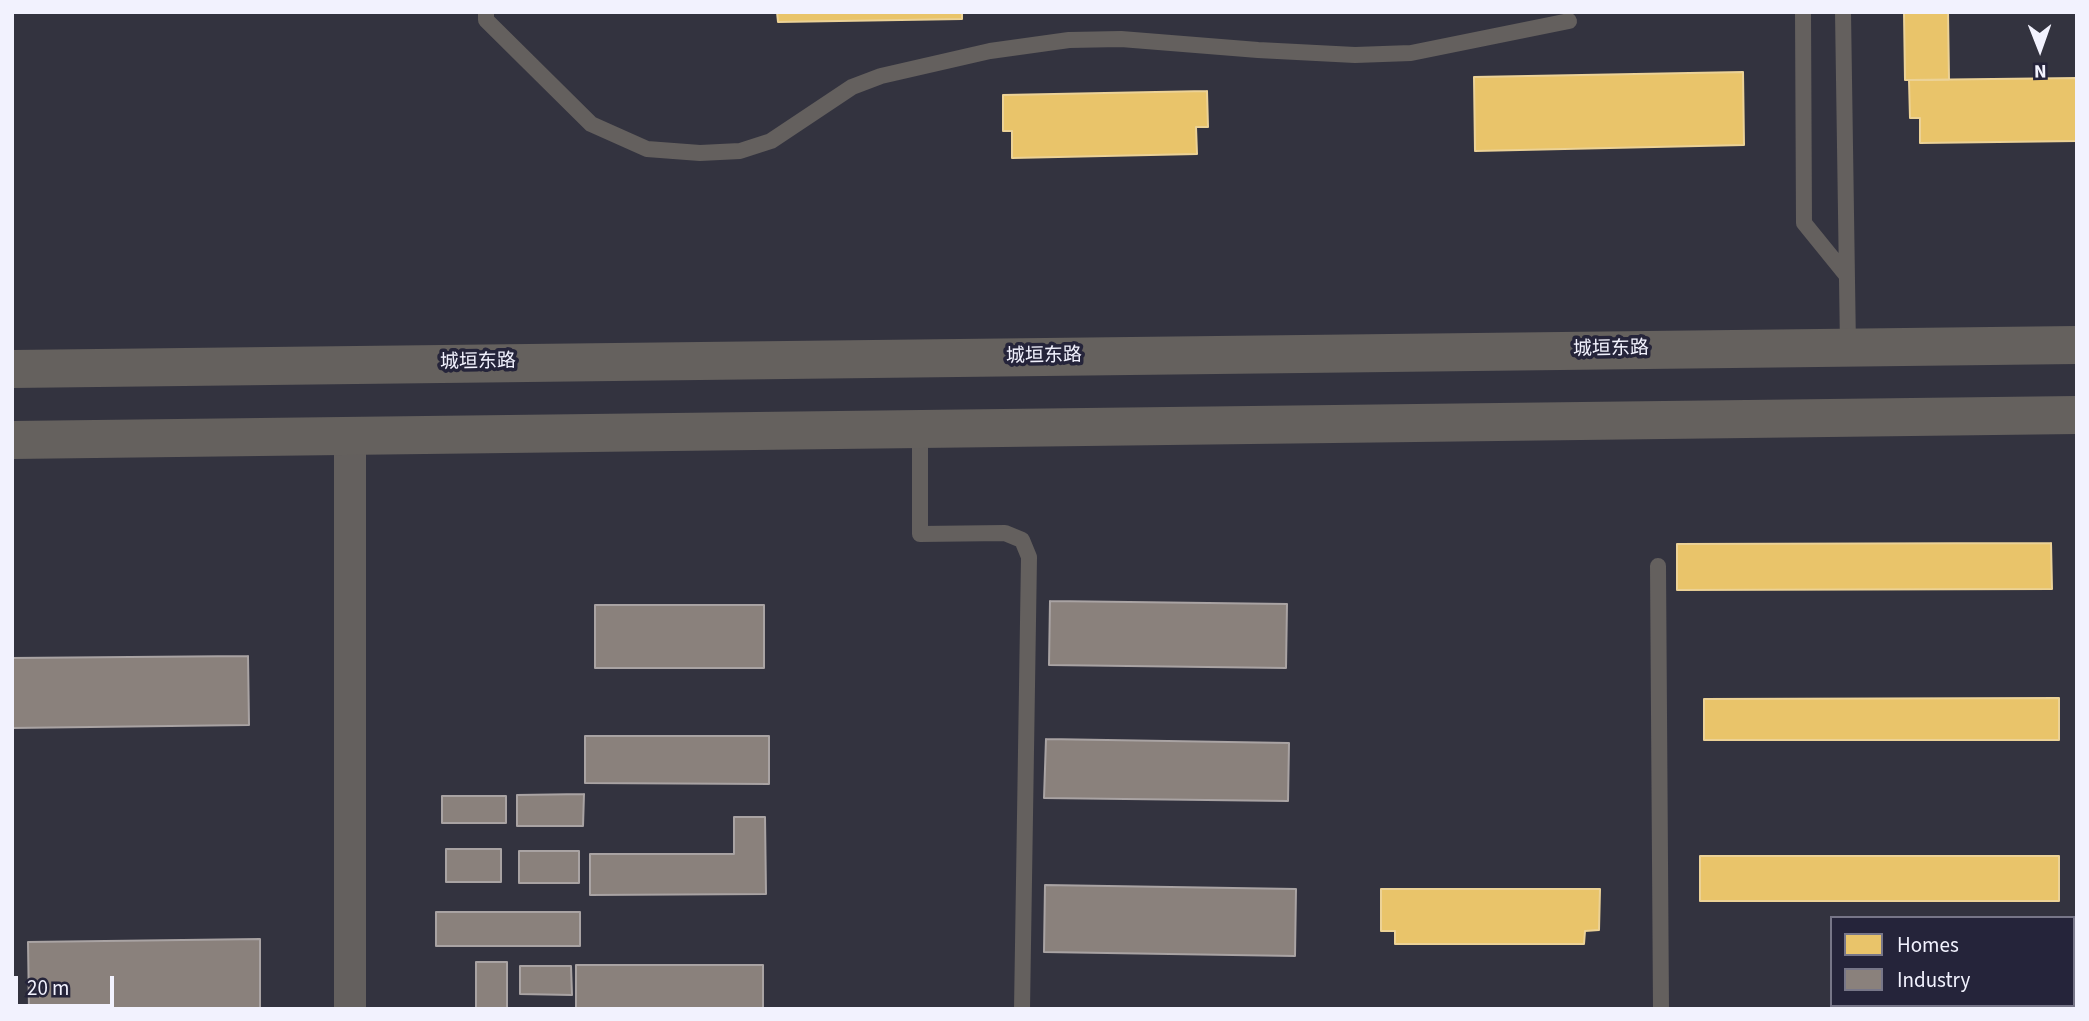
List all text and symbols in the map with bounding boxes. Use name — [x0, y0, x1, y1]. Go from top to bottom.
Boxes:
north arrow — [2005, 14, 2075, 84]
text: N — [2034, 57, 2047, 84]
street label: 城垣东路 — [1573, 338, 1649, 362]
street label: 城垣东路 — [1006, 345, 1082, 369]
street label: 城垣东路 — [440, 351, 516, 375]
legend — [1830, 916, 2075, 1007]
text: Homes — [1897, 930, 1959, 960]
scale bar — [18, 962, 117, 1006]
text: Industry — [1897, 965, 1970, 995]
text: 20 m — [27, 973, 69, 1003]

